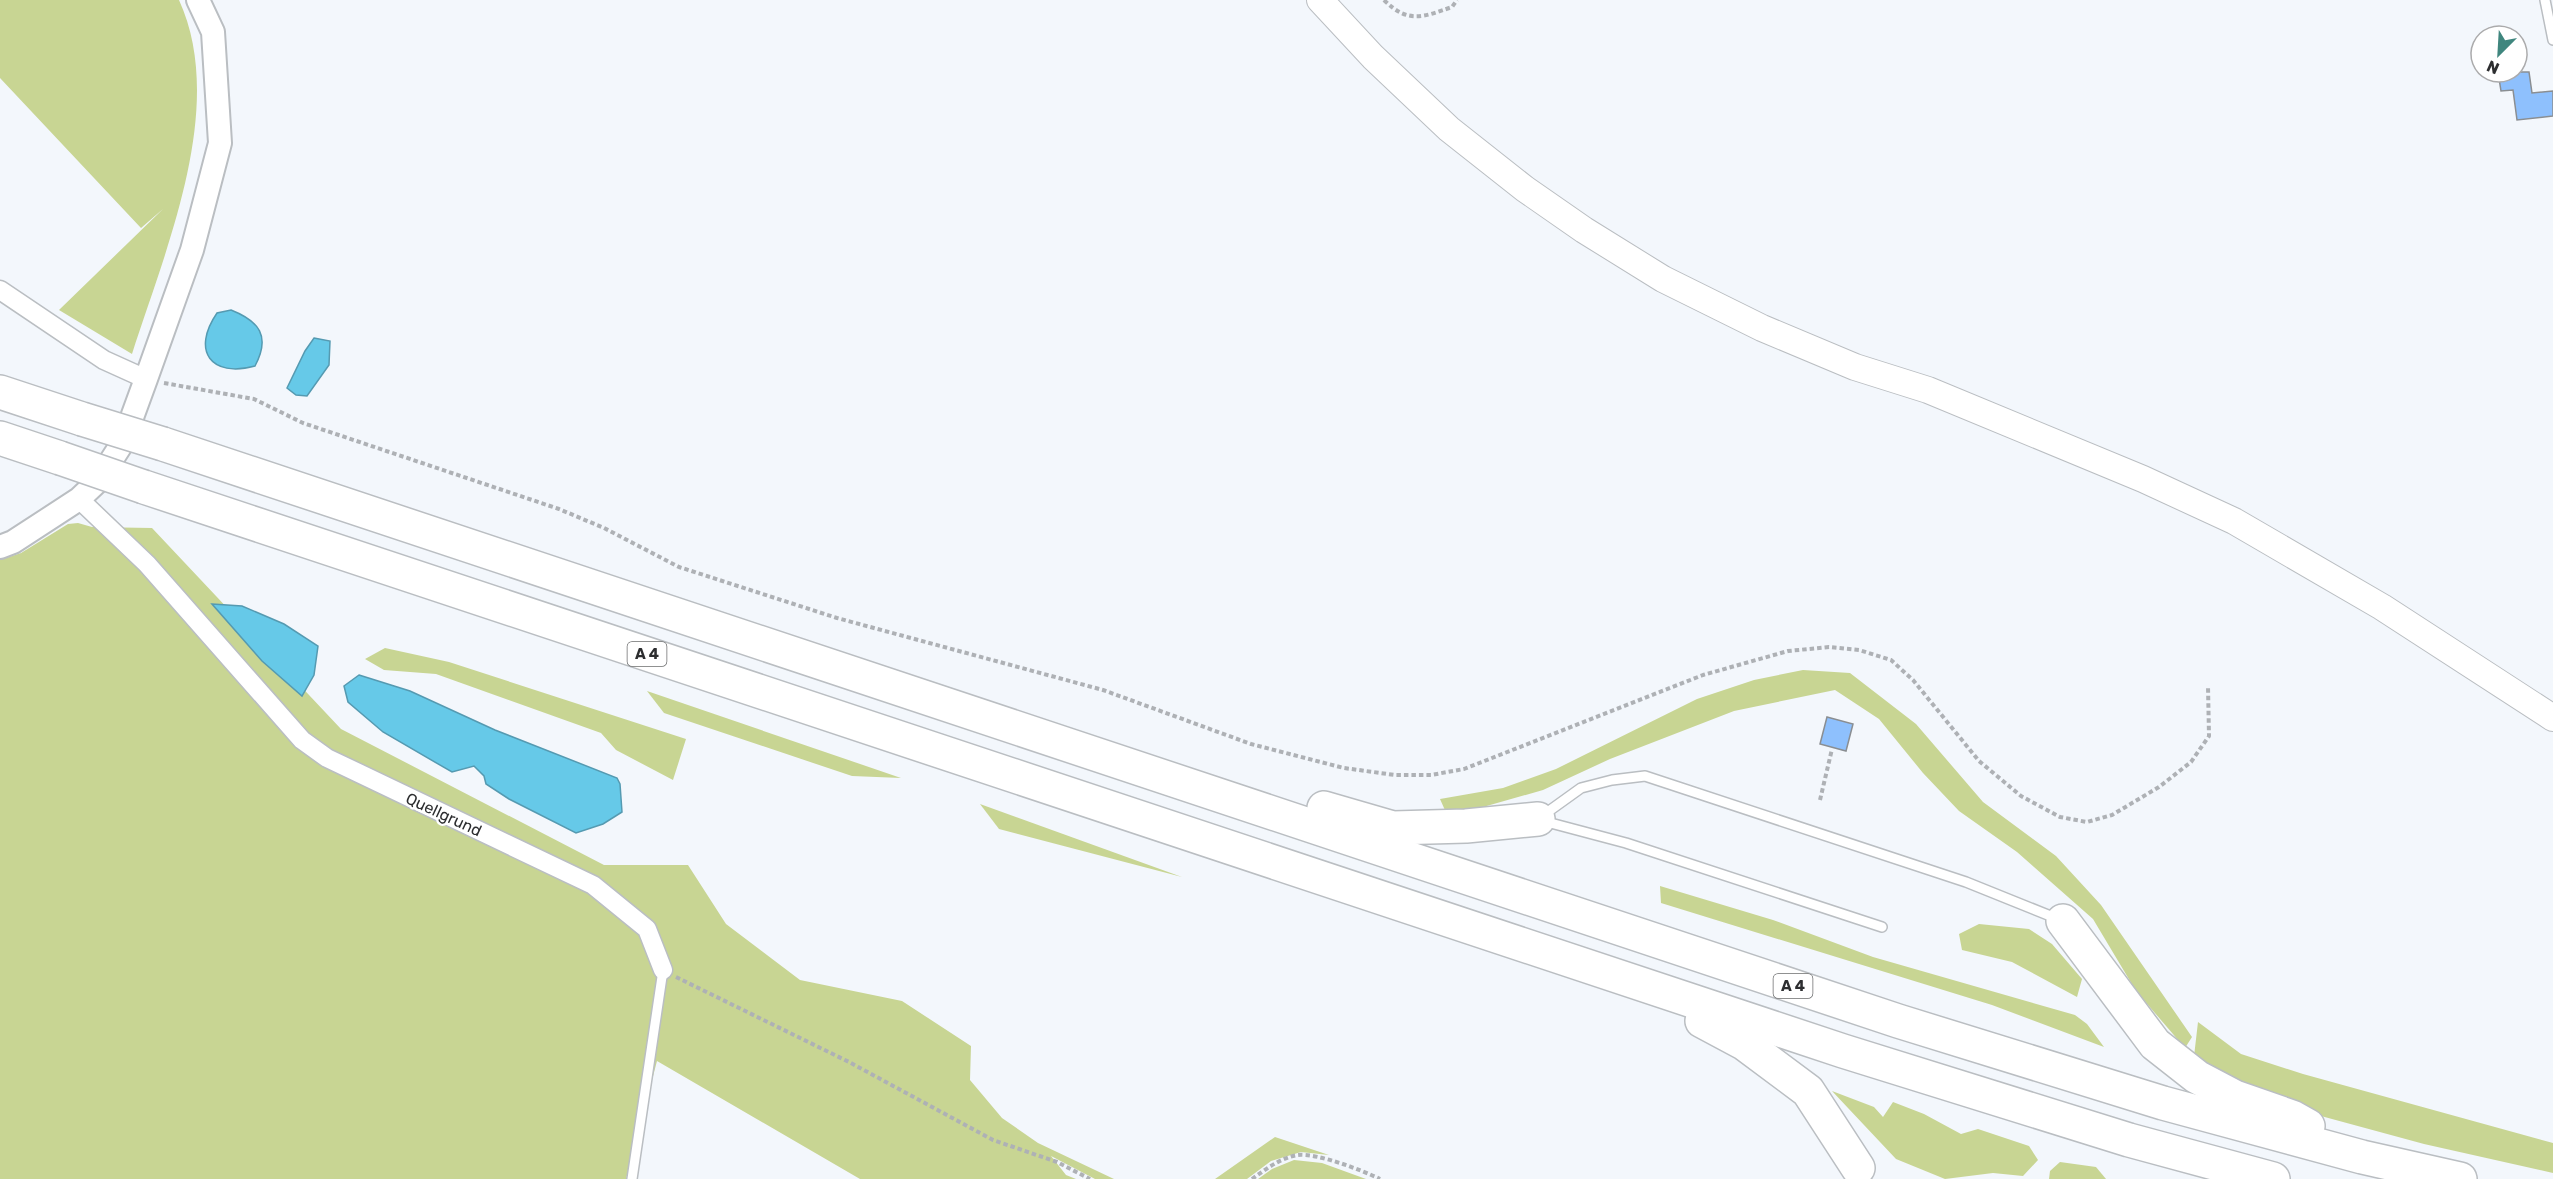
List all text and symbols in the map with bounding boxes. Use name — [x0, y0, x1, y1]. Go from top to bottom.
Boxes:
north arrow — [2469, 24, 2529, 84]
text: N — [2484, 56, 2502, 78]
road number: A 4 — [628, 642, 666, 666]
street label: Quellgrund — [403, 789, 485, 840]
road number: A 4 — [1774, 974, 1812, 998]

